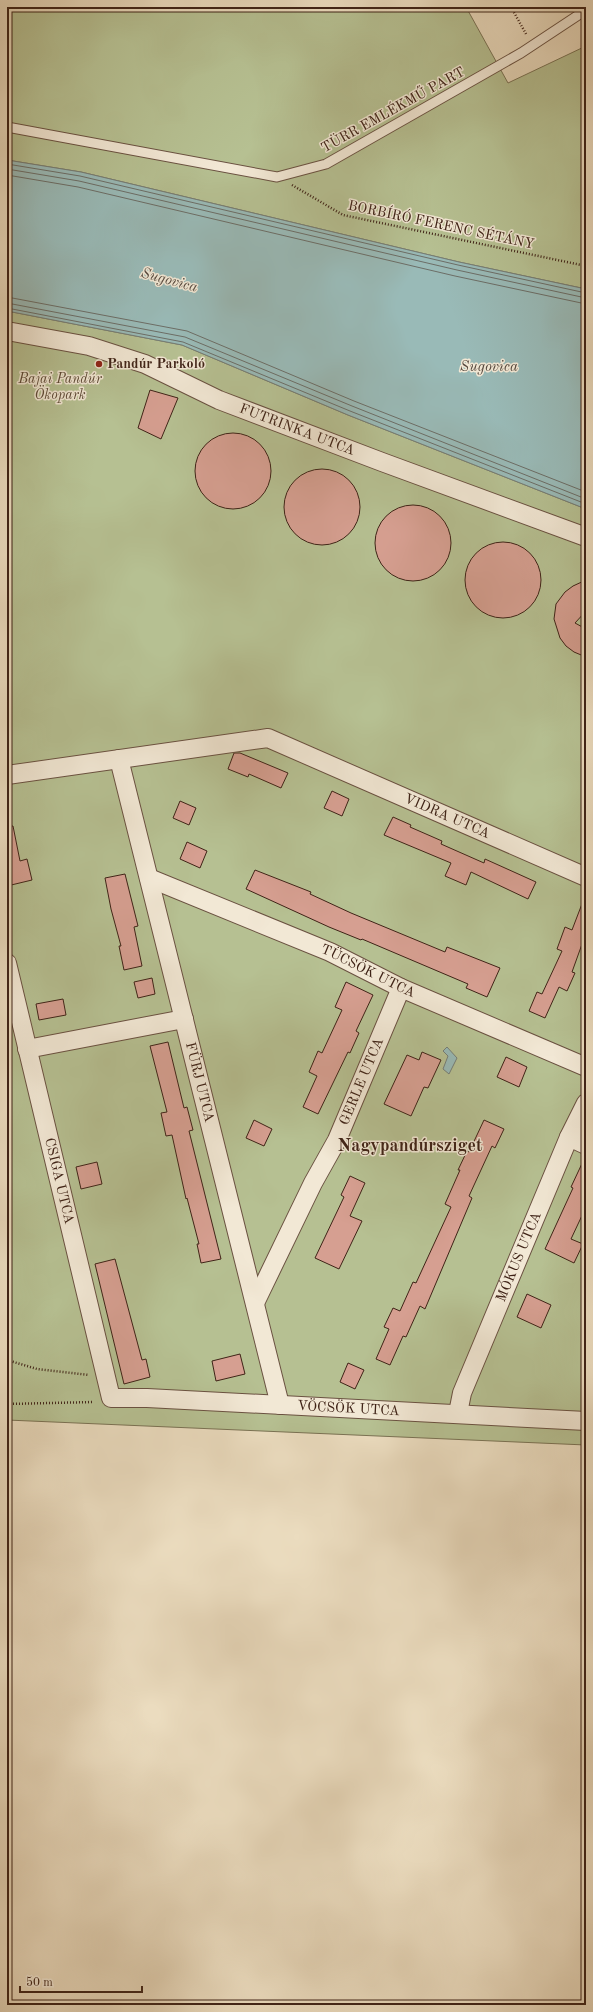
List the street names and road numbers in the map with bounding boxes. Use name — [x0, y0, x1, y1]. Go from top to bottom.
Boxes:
street label: TÜRR EMLÉKMŰ PART — [317, 61, 467, 155]
street label: BORBÍRÓ FERENC SÉTÁNY — [347, 194, 536, 252]
street label: FUTRINKA UTCA — [237, 401, 357, 458]
street label: VIDRA UTCA — [402, 791, 492, 841]
street label: TÜCSÖK UTCA — [319, 942, 417, 1000]
street label: GERLE UTCA — [337, 1036, 386, 1127]
street label: FÜRJ UTCA — [183, 1041, 216, 1124]
street label: CSIGA UTCA — [42, 1136, 76, 1226]
street label: MÓKUS UTCA — [494, 1210, 544, 1304]
street label: VÖCSÖK UTCA — [297, 1396, 400, 1418]

